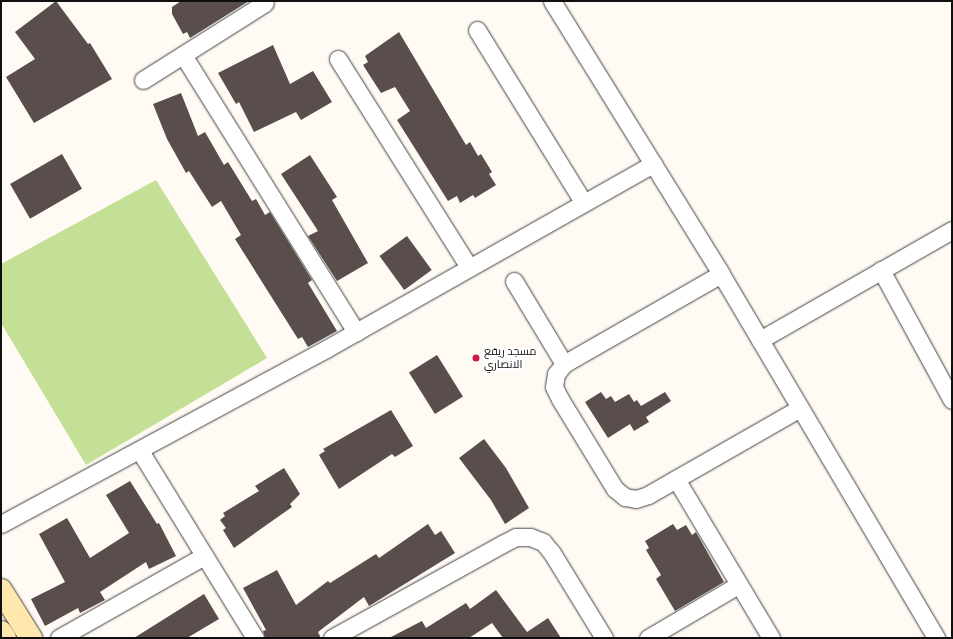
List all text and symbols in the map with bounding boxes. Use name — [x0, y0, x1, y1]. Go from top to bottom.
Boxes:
place label: مسجد ريفع الانصاري — [484, 345, 536, 371]
marker: مسجد ريفع الانصاري — [471, 353, 481, 363]

